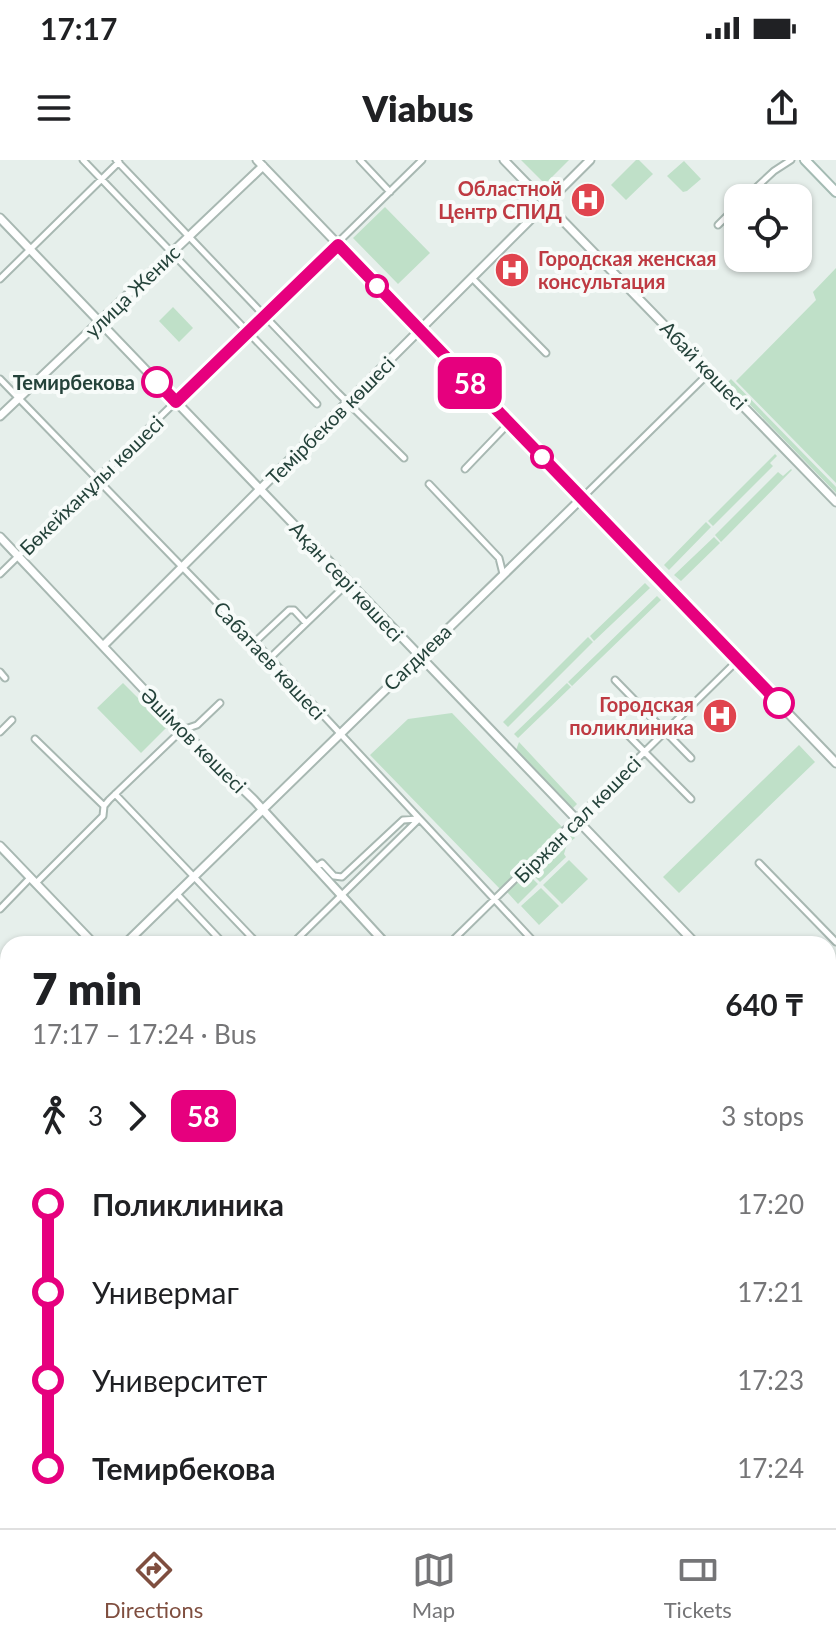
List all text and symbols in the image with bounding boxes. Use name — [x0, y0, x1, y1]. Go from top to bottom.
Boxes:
text: 17:17 — [40, 10, 117, 46]
icon: menu — [32, 86, 76, 130]
text: Viabus — [362, 86, 474, 130]
icon: share — [760, 86, 804, 130]
place label: Областной Центр СПИД — [438, 176, 562, 223]
hospital icon: Областной Центр СПИД — [569, 181, 607, 219]
map controls — [724, 184, 812, 272]
button: locate — [724, 184, 812, 272]
street label: улица Женис — [80, 239, 185, 342]
place label: Городская женская консультация — [538, 246, 716, 293]
hospital icon: Городская женская консультация — [493, 251, 531, 289]
unlabelled marker — [366, 275, 388, 297]
street label: Абай көшесі — [656, 316, 752, 414]
street label: Темірбеков көшесі — [261, 351, 399, 489]
line badge: 58 — [434, 357, 506, 409]
text: 58 — [454, 366, 486, 400]
marker: Темирбекова — [142, 367, 172, 397]
place label: Темирбекова — [13, 370, 135, 394]
street label: Бөкейханұлы көшесі — [14, 410, 168, 560]
unlabelled marker — [531, 446, 553, 468]
street label: Ақан сері көшесі — [285, 516, 409, 646]
street label: Сабатаев көшесі — [209, 596, 331, 724]
street label: Сагдиева — [378, 619, 456, 695]
street label: Әшімов көшесі — [136, 682, 252, 798]
unlabelled marker — [764, 688, 794, 718]
place label: Городская поликлиника — [569, 692, 694, 739]
hospital icon: Городская поликлиника — [701, 697, 739, 735]
street label: Біржан сал көшесі — [509, 751, 645, 887]
text: 7 min — [32, 962, 142, 1014]
text: 640 ₸ — [725, 986, 804, 1022]
text: 17:17 – 17:24 · Bus — [32, 1018, 256, 1050]
icon: walk — [32, 1094, 76, 1138]
icon: forward — [115, 1094, 159, 1138]
text: 58 — [187, 1099, 220, 1133]
text: 3 — [88, 1100, 103, 1132]
text: 3 stops — [721, 1100, 804, 1132]
text: Поликлиника — [92, 1186, 284, 1222]
text: 17:20 — [737, 1188, 804, 1220]
text: Универмаг — [92, 1274, 239, 1310]
text: 17:21 — [737, 1276, 804, 1308]
text: Университет — [92, 1362, 267, 1398]
text: 17:23 — [737, 1364, 804, 1396]
text: Темирбекова — [92, 1450, 275, 1486]
text: 17:24 — [737, 1452, 804, 1484]
tab: Directions — [104, 1548, 203, 1623]
tab: Map — [412, 1548, 456, 1623]
tab: Tickets — [664, 1548, 732, 1623]

